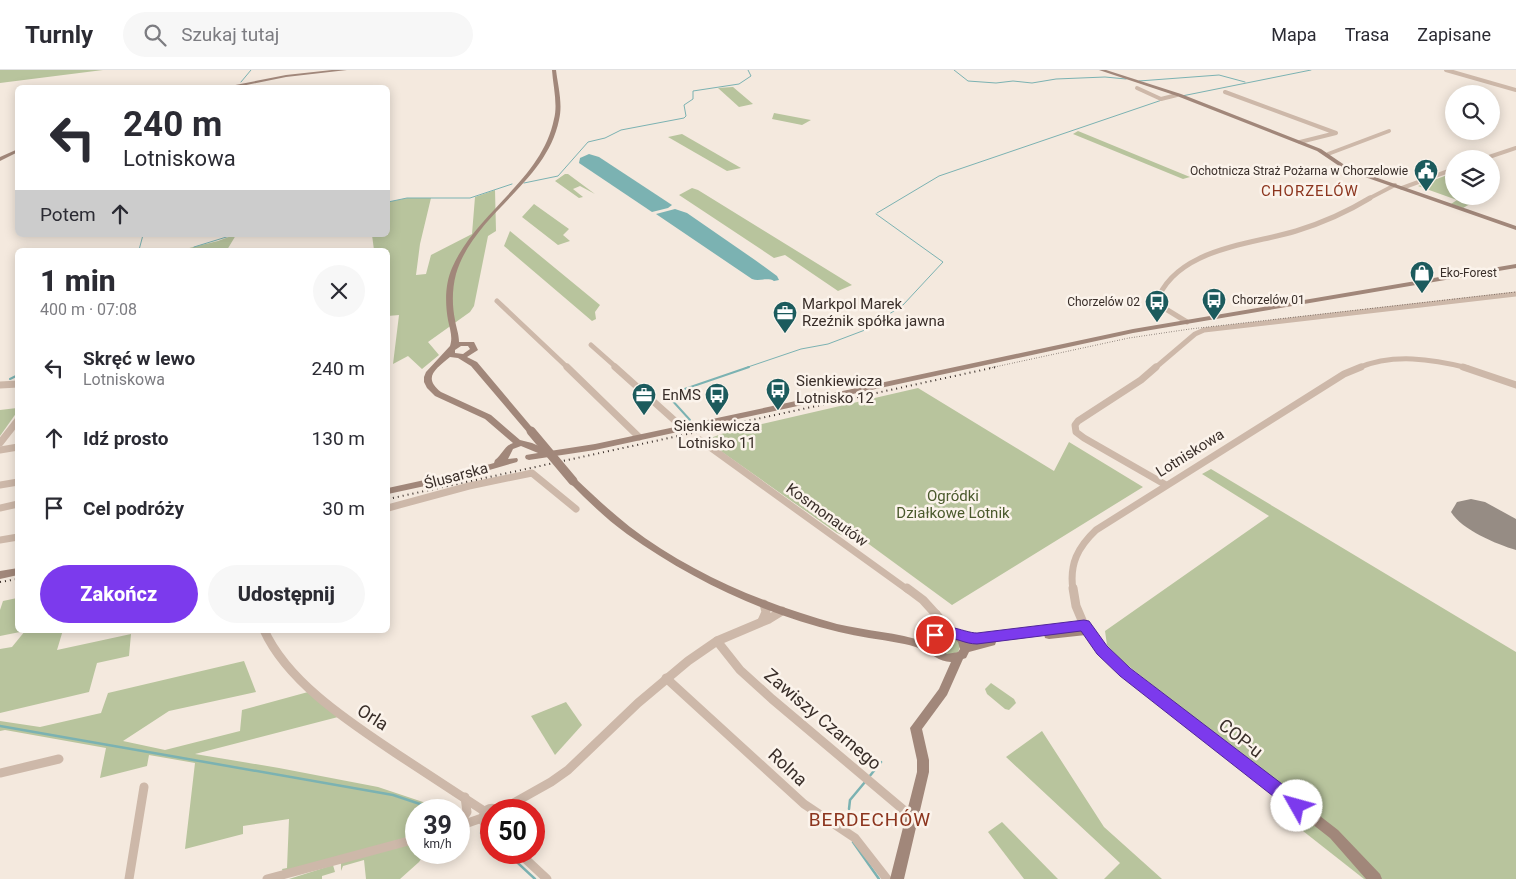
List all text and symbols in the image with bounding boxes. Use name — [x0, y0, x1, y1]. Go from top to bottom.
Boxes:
search box — [123, 12, 473, 57]
text: Turnly — [25, 21, 93, 49]
icon: search — [141, 21, 169, 49]
text: Szukaj tutaj — [181, 23, 279, 46]
text: Mapa — [1271, 24, 1317, 45]
text: Trasa — [1345, 24, 1389, 45]
text: Zapisane — [1417, 24, 1491, 45]
map controls — [1445, 85, 1500, 205]
button: search — [1445, 85, 1500, 140]
text: 240 m — [123, 104, 222, 145]
icon: left — [40, 105, 105, 170]
text: Lotniskowa — [123, 146, 236, 171]
button: layers — [1445, 150, 1500, 205]
public building icon: Ochotnicza Straż Pożarna w Chorzelowie — [1413, 158, 1439, 192]
place label: Ochotnicza Straż Pożarna w Chorzelowie — [1190, 164, 1408, 178]
district label: CHORZELÓW — [1261, 182, 1359, 200]
icon: ahead — [106, 200, 134, 228]
text: Potem — [40, 203, 96, 226]
shop icon: Eko-Forest — [1409, 260, 1435, 294]
text: 1 min — [40, 263, 116, 298]
button: close — [313, 265, 365, 317]
place label: Eko-Forest — [1440, 266, 1497, 280]
bus stop icon: Chorzelów 01 — [1201, 287, 1227, 321]
bus stop icon: Chorzelów 02 — [1144, 289, 1170, 323]
place label: Chorzelów 01 — [1232, 293, 1305, 307]
place label: Markpol Marek Rzeźnik spółka jawna — [802, 295, 945, 330]
place label: Chorzelów 02 — [1067, 295, 1140, 309]
text: 400 m · 07:08 — [40, 300, 137, 319]
office icon: Markpol Marek Rzeźnik spółka jawna — [772, 300, 798, 334]
text: Skręć w lewo — [83, 347, 195, 370]
icon: left — [40, 354, 68, 382]
text: 240 m — [312, 357, 365, 380]
text: Lotniskowa — [83, 370, 165, 389]
place label: Sienkiewicza Lotnisko 12 — [796, 372, 882, 407]
bus stop icon: Sienkiewicza Lotnisko 12 — [765, 377, 791, 411]
office icon: EnMS — [631, 382, 657, 416]
bus stop icon: Sienkiewicza Lotnisko 11 — [704, 382, 730, 416]
place label: EnMS — [662, 386, 701, 404]
place label: Sienkiewicza Lotnisko 11 — [674, 417, 760, 452]
icon: ahead — [40, 424, 68, 452]
street label: Lotniskowa — [1153, 425, 1227, 481]
text: Idź prosto — [83, 427, 168, 450]
text: 130 m — [312, 427, 365, 450]
street label: Ślusarska — [422, 459, 490, 493]
street label: Kosmonautów — [783, 479, 871, 551]
park label: Ogródki Działkowe Lotnik — [896, 487, 1010, 522]
icon: arrive — [40, 494, 68, 522]
text: Cel podróży — [83, 497, 184, 520]
text: 30 m — [322, 497, 365, 520]
button: Zakończ — [40, 565, 198, 623]
button: Udostępnij — [208, 565, 365, 623]
pin — [914, 614, 956, 656]
icon: arrive — [921, 621, 949, 649]
street label: Zawiszy Czarnego — [760, 664, 886, 774]
street label: Orla — [354, 699, 392, 735]
street label: COP-u — [1215, 714, 1267, 762]
street label: Rolna — [764, 744, 812, 790]
position arrow — [1270, 779, 1322, 831]
speed limit sign: 50 — [480, 799, 545, 864]
district label: BERDECHÓW — [809, 808, 931, 831]
text: 39 — [423, 811, 452, 840]
text: km/h — [423, 837, 452, 851]

